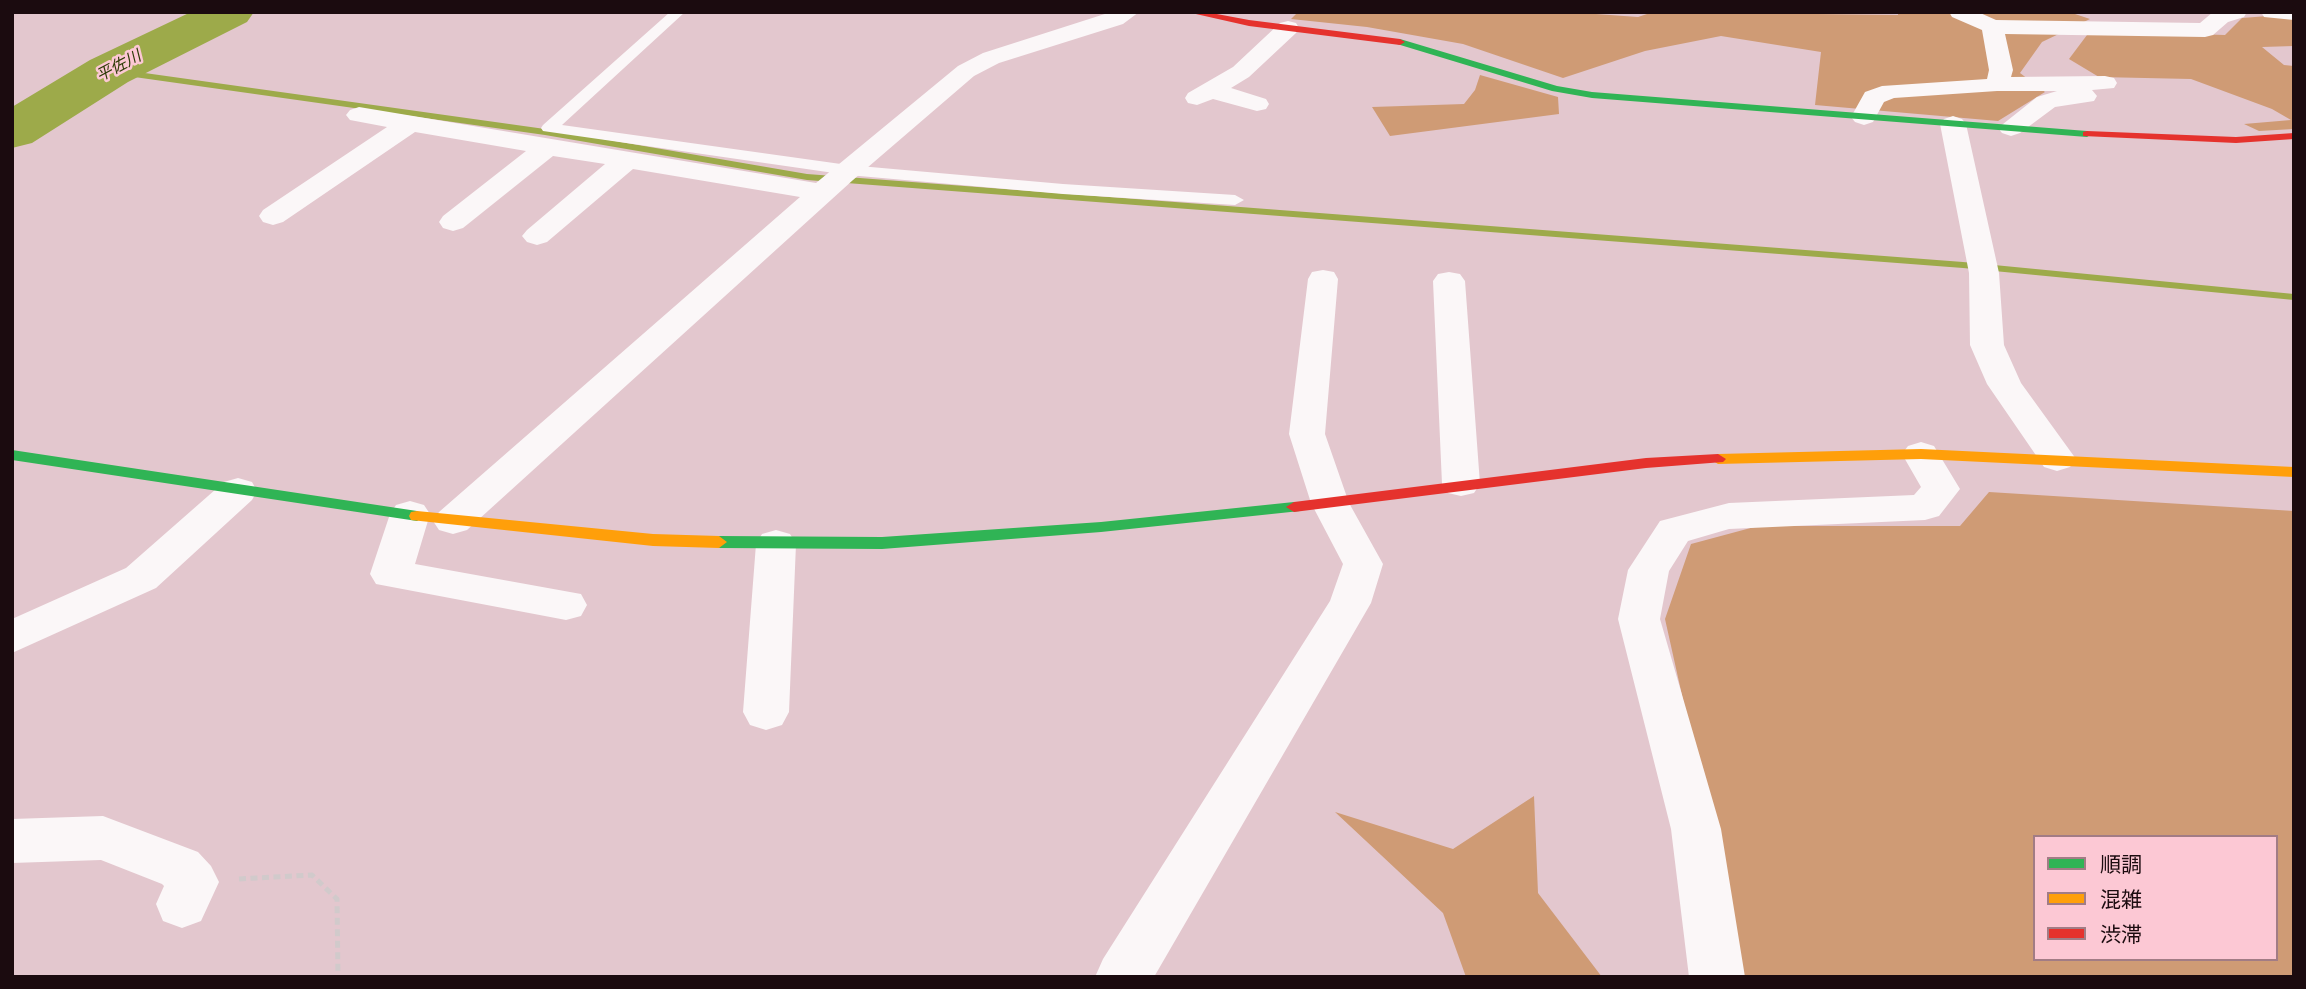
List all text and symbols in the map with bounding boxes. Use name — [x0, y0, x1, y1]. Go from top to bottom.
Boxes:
water label: 平佐川 — [93, 47, 145, 87]
legend — [2033, 835, 2278, 961]
text: 順調 — [2100, 850, 2142, 879]
text: 混雑 — [2100, 885, 2142, 914]
text: 渋滞 — [2100, 920, 2142, 949]

